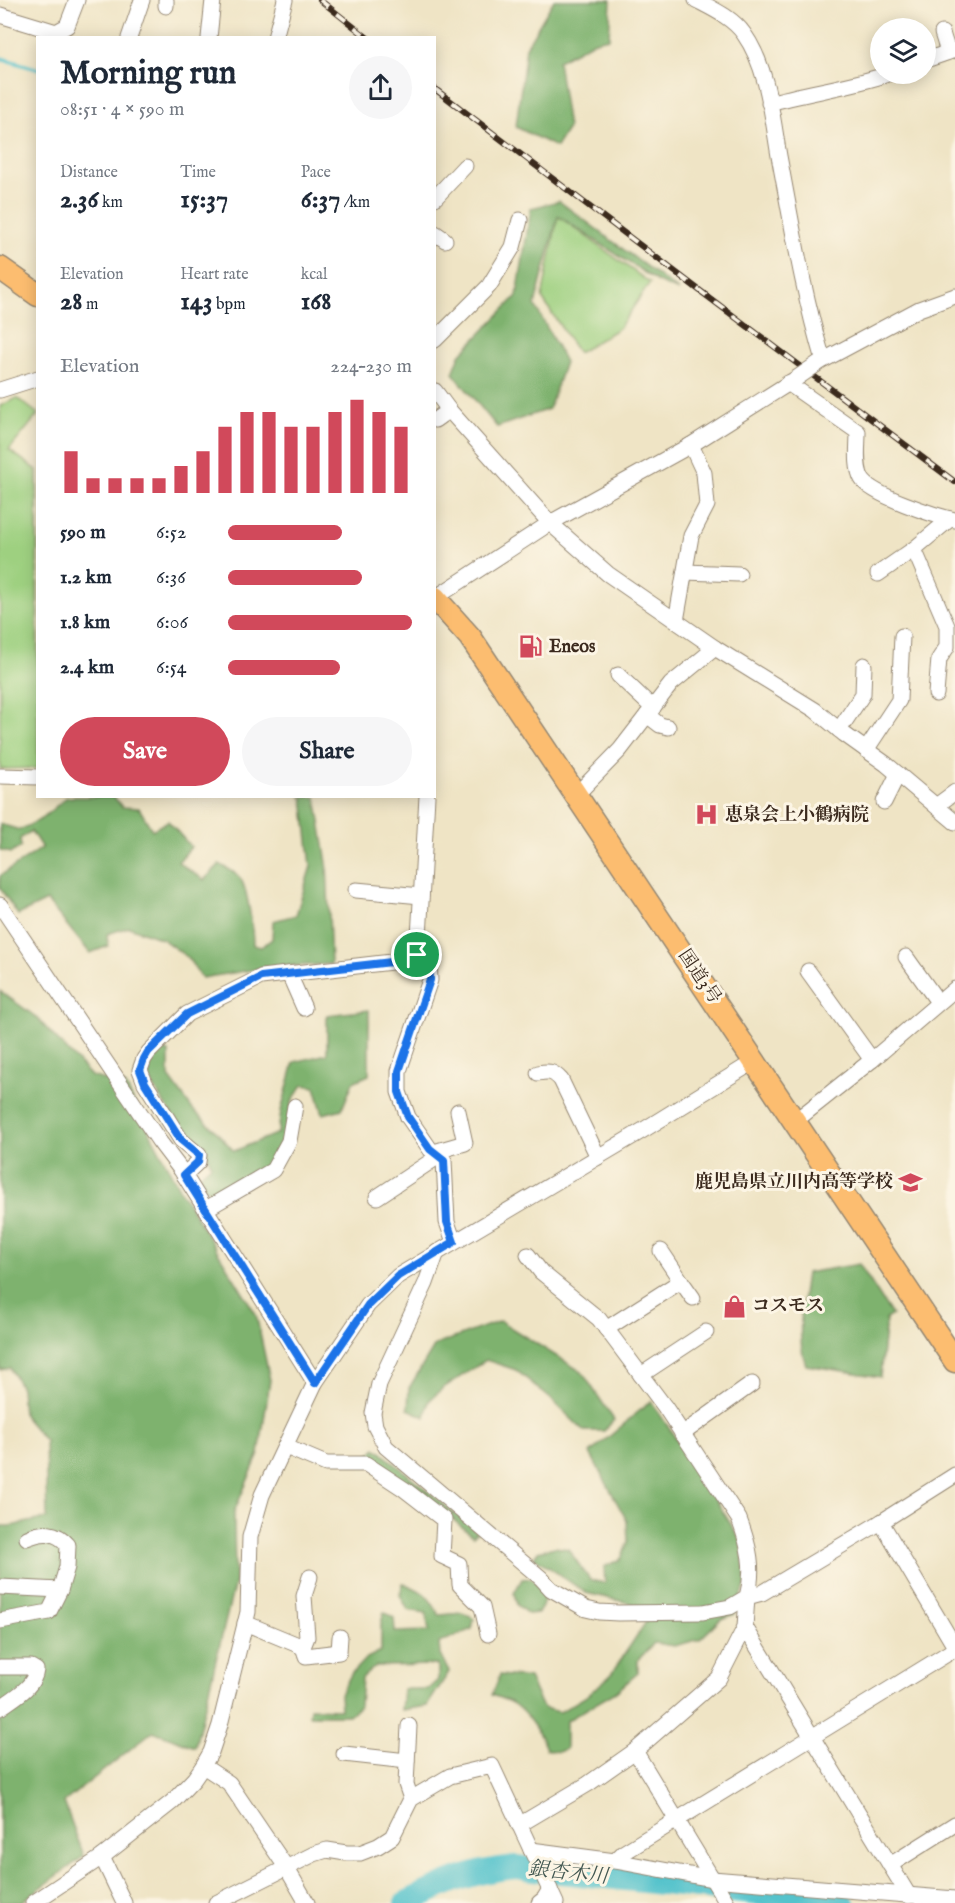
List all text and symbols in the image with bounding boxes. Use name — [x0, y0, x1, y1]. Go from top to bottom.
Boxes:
map controls — [870, 18, 936, 84]
button: layers — [870, 18, 936, 84]
text: Morning run — [60, 53, 236, 95]
button: share — [349, 56, 412, 119]
text: 08:51 · 4 × 590 m — [60, 97, 184, 122]
text: Distance — [60, 163, 118, 183]
text: Time — [180, 163, 216, 183]
text: Pace — [301, 163, 331, 183]
text: 2.36 — [60, 183, 98, 216]
text: 15:37 — [180, 183, 228, 216]
text: 6:37 — [301, 183, 340, 216]
text: km — [98, 193, 123, 213]
text: /km — [340, 193, 370, 213]
text: Elevation — [60, 265, 123, 285]
text: Heart rate — [180, 265, 249, 285]
text: kcal — [301, 265, 327, 285]
text: 28 — [60, 285, 82, 318]
text: 143 — [180, 285, 212, 318]
text: 168 — [301, 285, 332, 318]
text: m — [82, 295, 98, 315]
text: bpm — [212, 295, 246, 315]
text: Elevation — [60, 354, 139, 379]
text: 224–230 m — [330, 354, 412, 379]
text: 590 m — [60, 520, 106, 545]
text: 6:52 — [156, 520, 186, 545]
text: 1.2 km — [60, 565, 112, 590]
text: 6:36 — [156, 565, 186, 590]
text: 1.8 km — [60, 610, 110, 635]
text: 6:06 — [156, 610, 188, 635]
fuel station icon: Eneos — [518, 634, 544, 660]
place label: Eneos — [549, 636, 596, 659]
text: 2.4 km — [60, 655, 114, 680]
text: 6:54 — [156, 655, 187, 680]
button: Save — [60, 717, 230, 786]
button: Share — [242, 717, 412, 786]
hospital icon: 恵泉会上小鶴病院 — [694, 802, 720, 828]
place label: 恵泉会上小鶴病院 — [725, 804, 869, 827]
pin — [391, 929, 442, 980]
icon: arrive — [400, 938, 433, 971]
street label: 国道3号 — [672, 945, 726, 1009]
school or university icon: 鹿児島県立川内高等学校 — [898, 1169, 924, 1195]
place label: 鹿児島県立川内高等学校 — [695, 1171, 893, 1194]
shop icon: コスモス — [721, 1293, 747, 1319]
place label: コスモス — [752, 1295, 824, 1318]
water label: 銀杏木川 — [527, 1856, 611, 1890]

